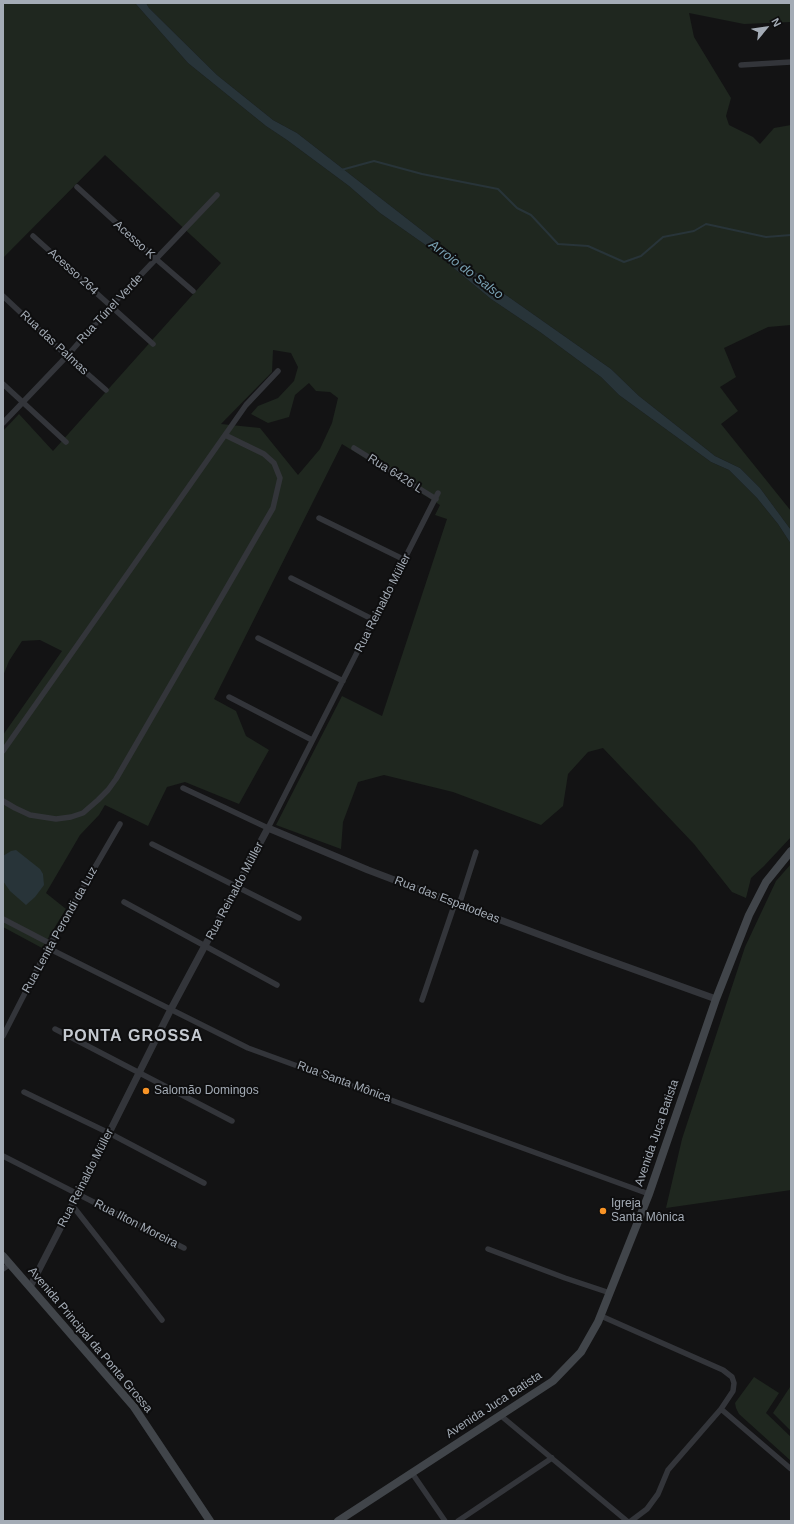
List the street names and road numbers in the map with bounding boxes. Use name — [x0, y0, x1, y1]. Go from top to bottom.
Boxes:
street label: Acesso K — [110, 218, 158, 262]
street label: Acesso 264 — [45, 246, 101, 298]
street label: Rua Túnel Verde — [74, 271, 146, 347]
street label: Rua das Palmas — [17, 308, 91, 378]
street label: Rua 6426 L — [365, 451, 425, 497]
street label: Rua Reinaldo Müller — [352, 551, 414, 655]
street label: Rua Reinaldo Müller — [203, 840, 267, 942]
street label: Rua Lenita Perondi da Luz — [19, 864, 101, 996]
street label: Rua das Espatodeas — [392, 873, 502, 927]
street label: Rua Santa Mônica — [295, 1058, 393, 1106]
street label: Avenida Juca Batista — [632, 1078, 682, 1188]
street label: Rua Reinaldo Müller — [55, 1126, 117, 1230]
street label: Rua Ilton Moreira — [92, 1197, 180, 1251]
street label: Avenida Principal da Ponta Grossa — [25, 1264, 155, 1416]
street label: Avenida Juca Batista — [443, 1369, 545, 1441]

